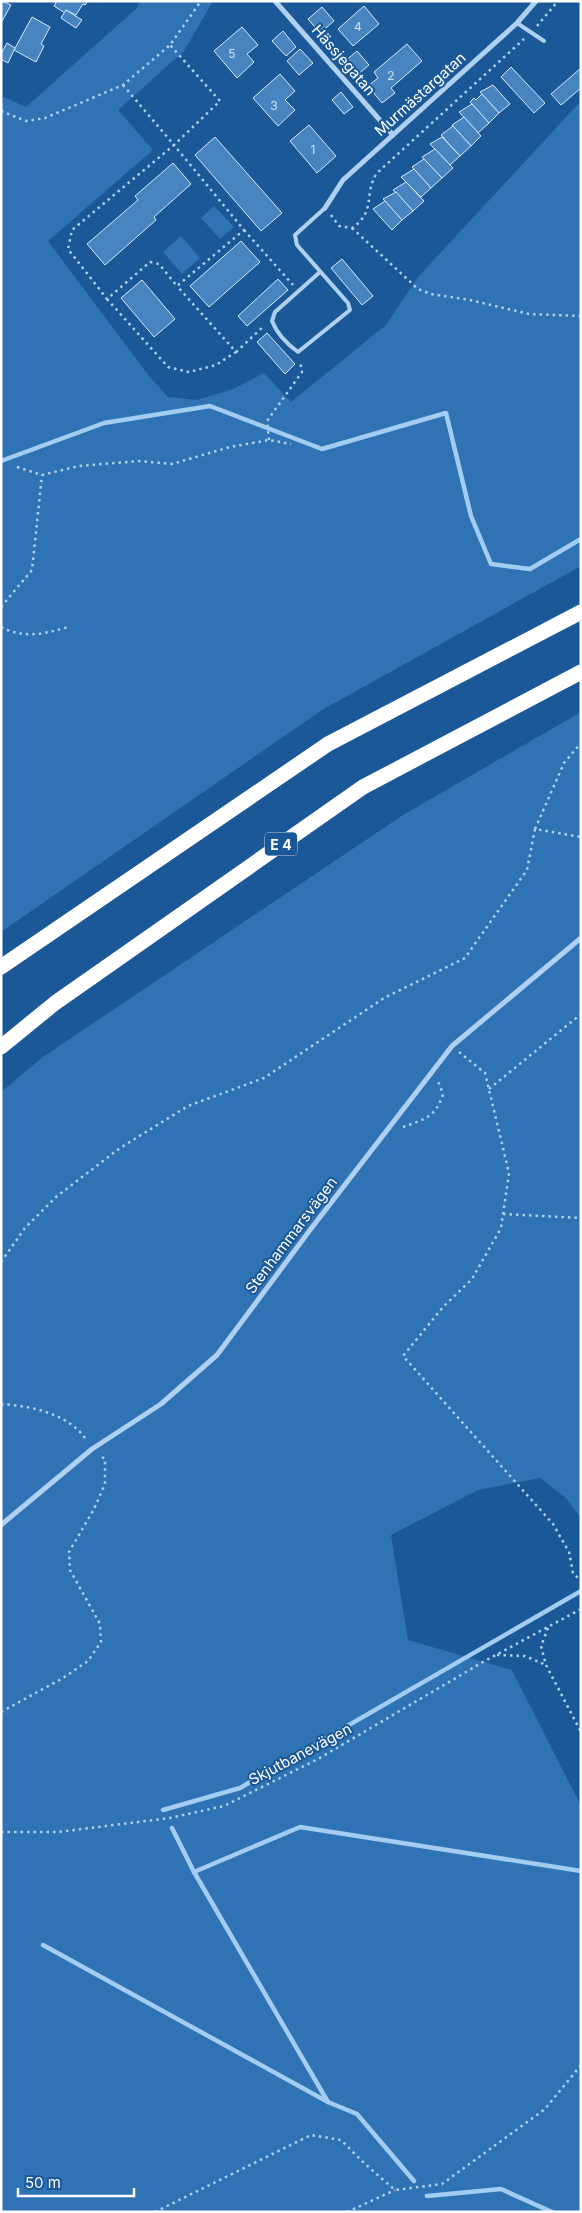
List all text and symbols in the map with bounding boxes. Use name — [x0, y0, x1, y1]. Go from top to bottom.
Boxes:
house number: 4 — [354, 19, 362, 34]
street label: Hässjegatan — [308, 21, 380, 99]
house number: 5 — [228, 46, 236, 61]
street label: Murmästargatan — [370, 48, 470, 140]
house number: 2 — [387, 68, 395, 83]
house number: 3 — [270, 98, 278, 113]
house number: 1 — [311, 142, 315, 157]
road number: E 4 — [265, 832, 297, 856]
street label: Stenhammarsvägen — [241, 1173, 341, 1297]
street label: Skjutbanevägen — [245, 1719, 355, 1789]
scale bar — [18, 2166, 134, 2198]
text: 50 m — [25, 2173, 61, 2192]

